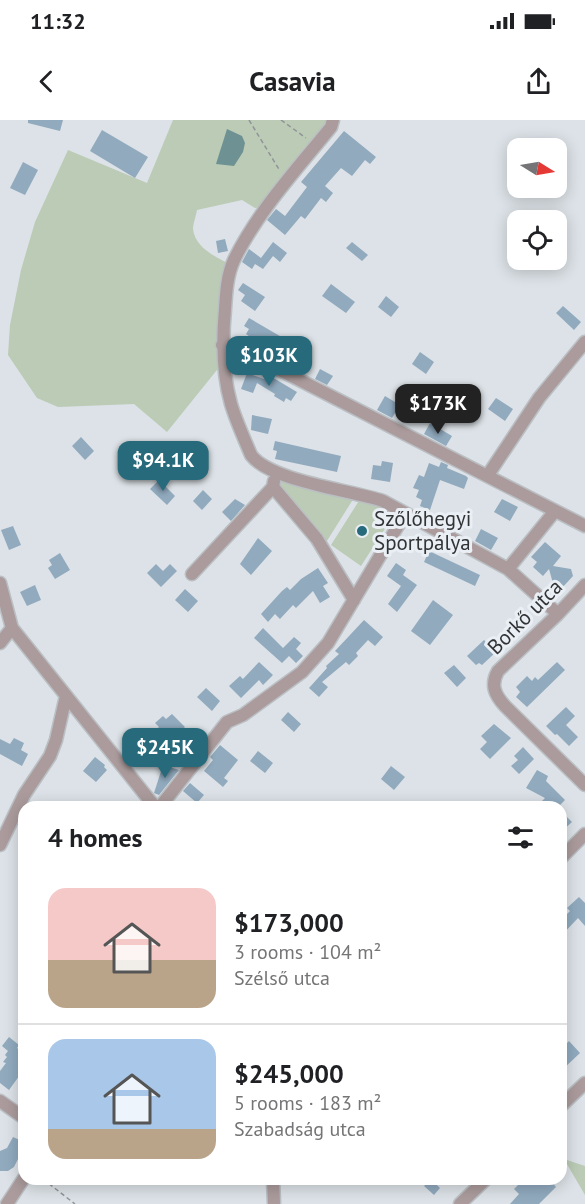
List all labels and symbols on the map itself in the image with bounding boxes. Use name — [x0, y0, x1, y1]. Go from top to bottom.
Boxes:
north arrow — [507, 138, 567, 198]
pin: $103K — [227, 336, 311, 387]
pin: $173K — [396, 384, 480, 435]
pin: $94.1K — [114, 441, 212, 492]
place label: Szőlőhegyi Sportpálya — [374, 505, 471, 556]
marker: Szőlőhegyi Sportpálya — [355, 524, 369, 538]
street label: Borkő utca — [481, 573, 568, 660]
pin: $245K — [123, 728, 207, 779]

